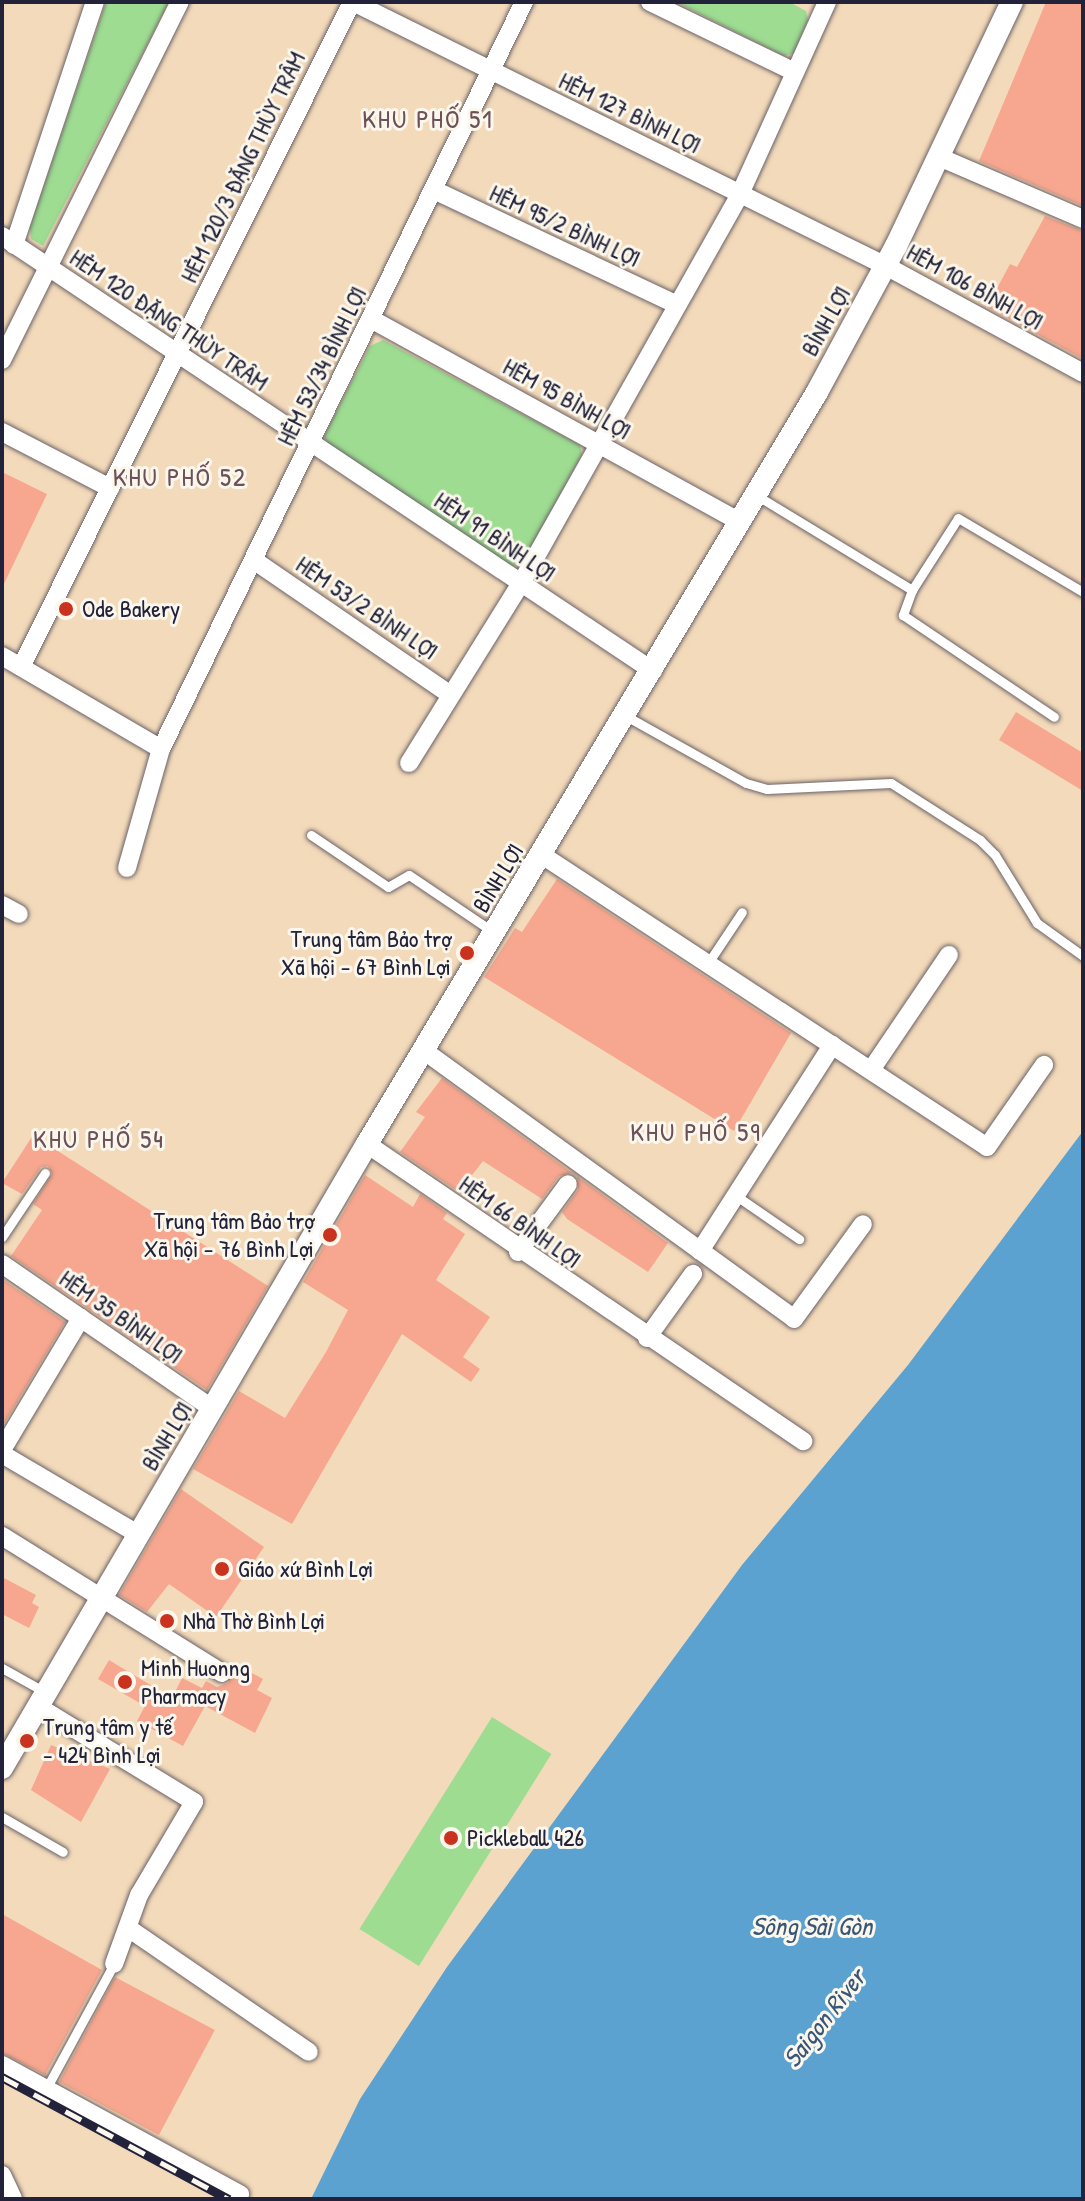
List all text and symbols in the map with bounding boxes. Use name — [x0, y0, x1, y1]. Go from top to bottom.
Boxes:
street label: HẺM 120/3 ĐẶNG THÙY TRÂM — [175, 47, 311, 287]
street label: HẺM 127 BÌNH LỢI — [554, 66, 706, 160]
district label: KHU PHỐ 51 — [362, 103, 494, 135]
street label: HẺM 95/2 BÌNH LỢI — [485, 179, 645, 273]
street label: HẺM 106 BÌNH LỢI — [902, 238, 1048, 336]
street label: HẺM 120 ĐẶNG THÙY TRÂM — [65, 243, 273, 397]
street label: BÌNH LỢI — [795, 281, 857, 361]
street label: HẺM 53/34 BÌNH LỢI — [271, 282, 373, 450]
street label: HẺM 95 BÌNH LỢI — [498, 352, 636, 446]
district label: KHU PHỐ 52 — [113, 461, 247, 493]
street label: HẺM 91 BÌNH LỢI — [429, 486, 561, 588]
street label: HẺM 53/2 BÌNH LỢI — [291, 550, 443, 666]
place label: Ode Bakery — [82, 595, 180, 623]
marker: Ode Bakery — [57, 600, 75, 618]
street label: BÌNH LỢI — [466, 838, 530, 918]
place label: Trung tâm Bảo trợ Xã hội - 67 Bình Lợi — [281, 925, 451, 981]
marker: Trung tâm Bảo trợ Xã hội - 67 Bình Lợi — [458, 944, 476, 962]
district label: KHU PHỐ 59 — [630, 1116, 762, 1148]
district label: KHU PHỐ 54 — [33, 1123, 165, 1155]
street label: HẺM 66 BÌNH LỢI — [454, 1170, 586, 1274]
place label: Trung tâm Bảo trợ Xã hội - 76 Bình Lợi — [144, 1207, 314, 1263]
marker: Trung tâm Bảo trợ Xã hội - 76 Bình Lợi — [321, 1226, 339, 1244]
street label: HẺM 35 BÌNH LỢI — [54, 1264, 188, 1370]
street label: BÌNH LỢI — [135, 1396, 199, 1476]
place label: Giáo xứ Bình Lợi — [238, 1555, 373, 1583]
marker: Giáo xứ Bình Lợi — [213, 1560, 231, 1578]
place label: Nhà Thờ Bình Lợi — [183, 1607, 325, 1635]
marker: Nhà Thờ Bình Lợi — [158, 1612, 176, 1630]
place label: Minh Huonng Pharmacy — [141, 1654, 250, 1710]
marker: Minh Huonng Pharmacy — [116, 1673, 134, 1691]
place label: Trung tâm y tế - 424 Bình Lợi — [43, 1713, 173, 1769]
marker: Trung tâm y tế - 424 Bình Lợi — [18, 1732, 36, 1750]
place label: Pickleball 426 — [467, 1824, 584, 1852]
marker: Pickleball 426 — [442, 1829, 460, 1847]
water label: Sông Sài Gòn — [752, 1910, 872, 1942]
water label: Saigon River — [776, 1963, 872, 2073]

